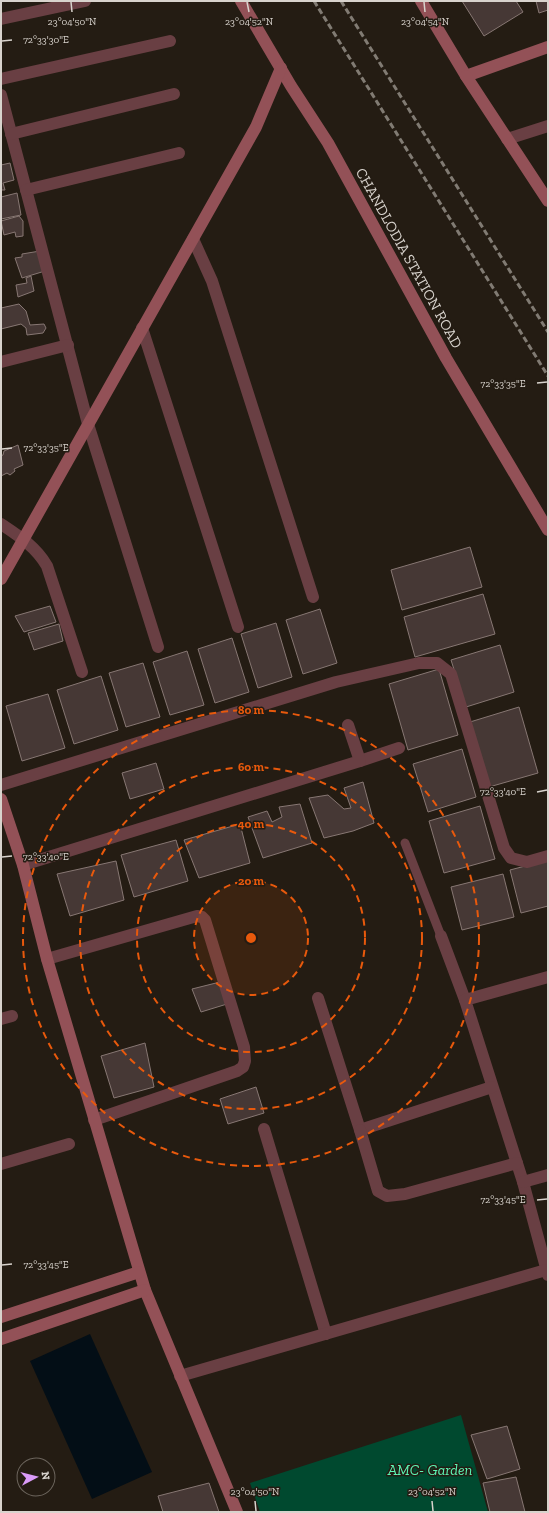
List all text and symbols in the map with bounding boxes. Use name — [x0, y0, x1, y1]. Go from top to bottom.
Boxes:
text: 23°04'50"N — [48, 16, 97, 28]
text: 23°04'52"N — [225, 16, 274, 28]
text: 23°04'54"N — [401, 16, 450, 28]
text: 72°33'30"E — [23, 34, 69, 46]
street label: CHANDLODIA STATION ROAD — [352, 165, 466, 351]
text: 72°33'35"E — [480, 378, 526, 390]
text: 72°33'35"E — [23, 442, 69, 454]
text: 80 m — [238, 703, 265, 717]
text: 60 m — [238, 760, 265, 774]
text: 72°33'40"E — [480, 786, 526, 798]
text: 40 m — [238, 817, 265, 831]
text: 72°33'40"E — [23, 851, 69, 863]
text: 20 m — [238, 874, 265, 888]
centre of rings — [244, 931, 258, 945]
text: 72°33'45"E — [480, 1194, 526, 1206]
text: 72°33'45"E — [23, 1259, 69, 1271]
north arrow — [16, 1457, 56, 1497]
park label: AMC- Garden — [387, 1461, 473, 1479]
text: N — [38, 1471, 52, 1481]
text: 23°04'50"N — [231, 1486, 280, 1498]
text: 23°04'52"N — [408, 1486, 457, 1498]

